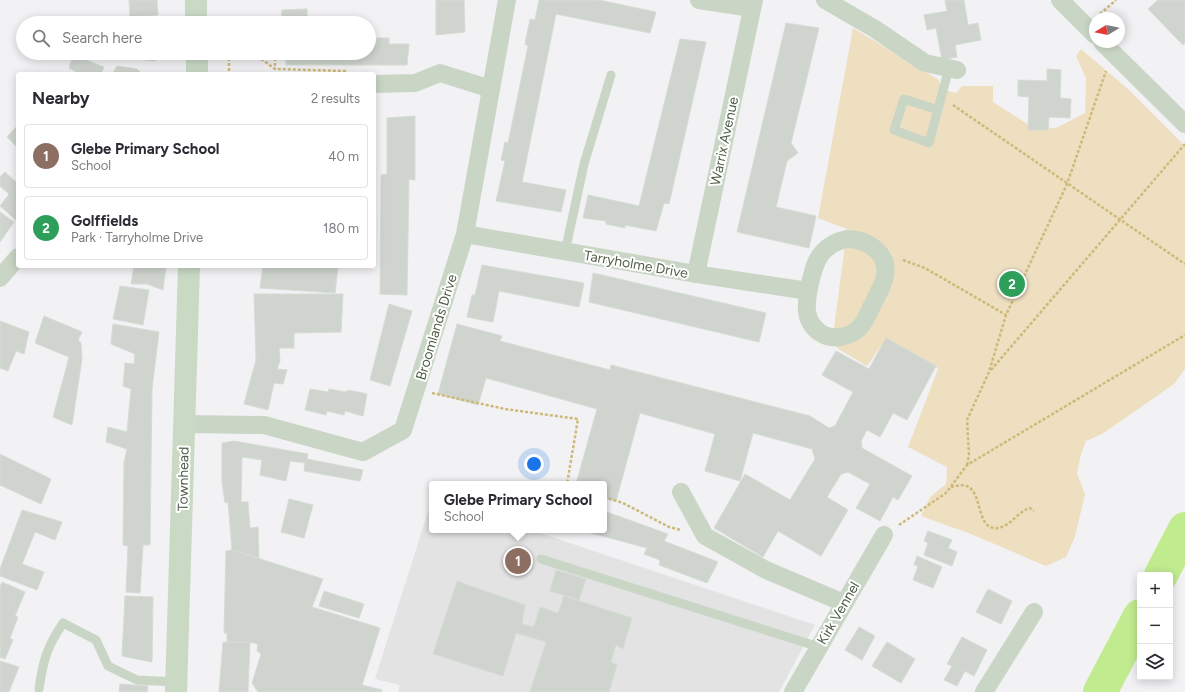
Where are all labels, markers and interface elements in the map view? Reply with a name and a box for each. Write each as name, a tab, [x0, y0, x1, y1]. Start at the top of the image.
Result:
north arrow	[1089, 12, 1125, 48]
search box	[16, 16, 376, 60]
icon: search	[30, 27, 52, 49]
text: Search here	[62, 29, 142, 47]
text: Nearby	[32, 88, 90, 108]
text: 2 results	[311, 91, 360, 106]
street label: Warrix Avenue	[707, 95, 742, 187]
text: Glebe Primary School	[71, 140, 220, 158]
text: 1	[43, 149, 49, 164]
text: 40 m	[328, 149, 359, 164]
text: School	[71, 158, 111, 173]
text: Golffields	[71, 212, 138, 230]
text: 2	[42, 221, 50, 236]
text: 180 m	[323, 221, 359, 236]
text: Park · Tarryholme Drive	[71, 230, 203, 245]
street label: Tarryholme Drive	[583, 247, 690, 282]
pin: 2	[999, 269, 1025, 299]
street label: Broomlands Drive	[412, 272, 461, 382]
street label: Townhead	[174, 447, 193, 511]
your location	[524, 454, 544, 474]
popup	[429, 481, 607, 533]
text: Glebe Primary School	[444, 491, 592, 509]
text: School	[444, 509, 484, 524]
pin: 1	[505, 546, 531, 576]
map controls	[1137, 572, 1173, 680]
button: +	[1137, 572, 1173, 608]
street label: Kirk Vennel	[814, 579, 863, 648]
button: −	[1137, 608, 1173, 644]
button: layers	[1137, 644, 1173, 680]

